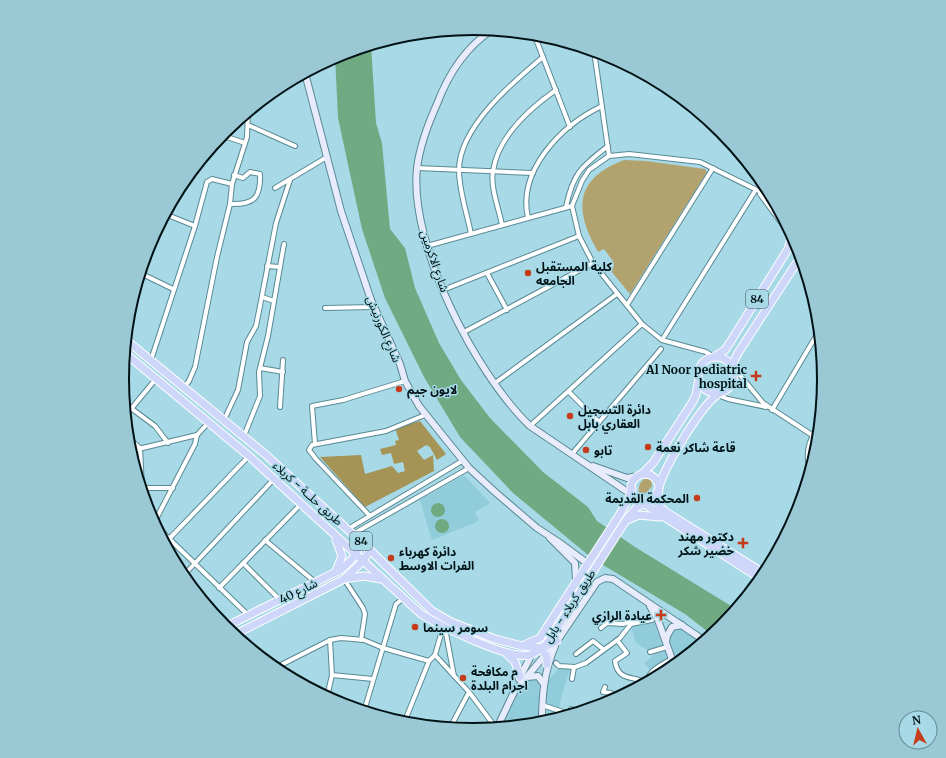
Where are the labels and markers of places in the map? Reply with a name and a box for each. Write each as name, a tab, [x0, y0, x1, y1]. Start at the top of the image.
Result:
place label: كلية المستقبل الجامعه	[536, 259, 612, 288]
marker: كلية المستقبل الجامعه	[523, 268, 533, 278]
place label: Al Noor pediatric hospital	[645, 362, 747, 391]
marker: Al Noor pediatric hospital	[750, 370, 762, 382]
place label: لايون جيم	[407, 382, 457, 399]
marker: لايون جيم	[394, 384, 404, 394]
place label: دائرة التسجيل العقاري بابل	[578, 402, 651, 433]
marker: دائرة التسجيل العقاري بابل	[565, 411, 575, 421]
place label: قاعة شاكر نعمة	[656, 440, 736, 455]
marker: قاعة شاكر نعمة	[643, 442, 653, 452]
place label: تابو	[594, 443, 613, 458]
marker: تابو	[581, 445, 591, 455]
place label: المحكمة القديمة	[605, 491, 689, 506]
marker: المحكمة القديمة	[692, 493, 702, 503]
place label: دكتور مهند خضير شكر	[677, 529, 734, 558]
marker: دكتور مهند خضير شكر	[737, 537, 749, 549]
place label: دائرة كهرباء الفرات الاوسط	[399, 544, 474, 573]
marker: دائرة كهرباء الفرات الاوسط	[386, 553, 396, 563]
place label: عيادة الرازي	[592, 608, 652, 625]
marker: عيادة الرازي	[655, 609, 667, 621]
place label: سومر سينما	[423, 620, 488, 635]
marker: سومر سينما	[410, 622, 420, 632]
place label: م مكافحة اجرام البلدة	[471, 664, 528, 695]
marker: م مكافحة اجرام البلدة	[458, 673, 468, 683]

